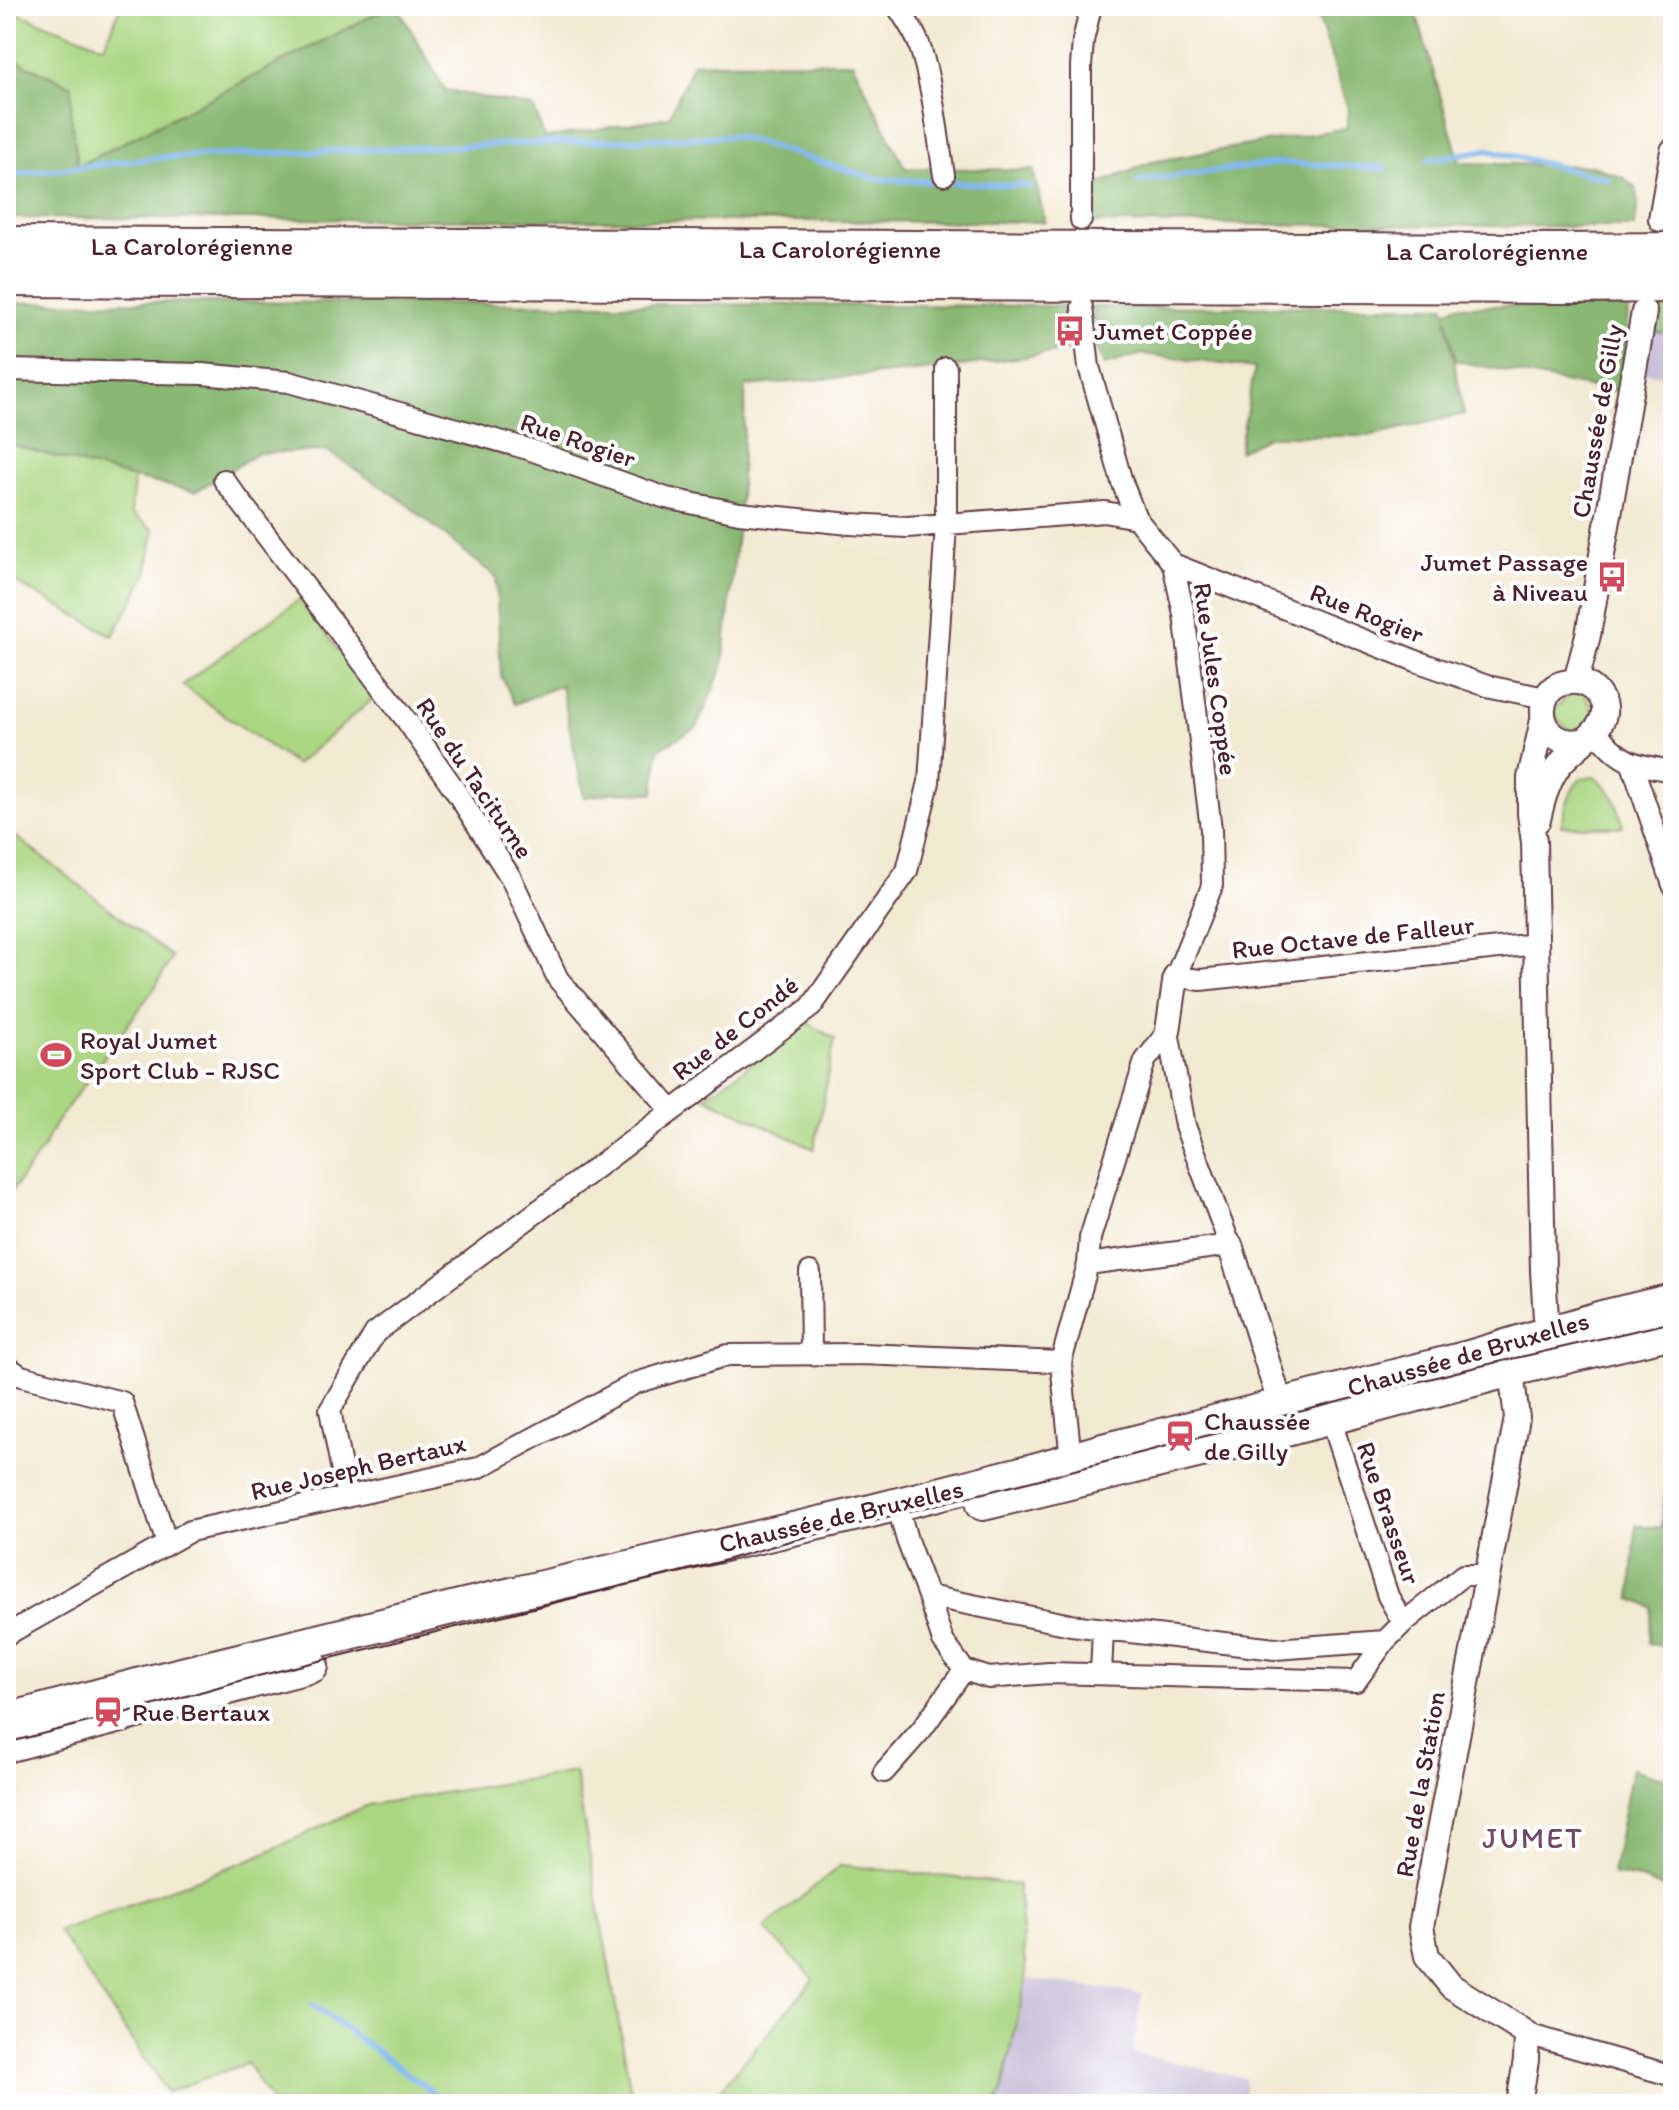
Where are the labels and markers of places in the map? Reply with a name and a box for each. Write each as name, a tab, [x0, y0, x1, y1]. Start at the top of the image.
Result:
bus stop icon: Jumet Coppée	[1053, 314, 1087, 348]
place label: Jumet Coppée	[1094, 315, 1253, 347]
place label: Jumet Passage à Niveau	[1421, 546, 1588, 608]
bus stop icon: Jumet Passage à Niveau	[1595, 560, 1629, 594]
place label: Royal Jumet Sport Club - RJSC	[80, 1024, 280, 1086]
sports icon: Royal Jumet Sport Club - RJSC	[39, 1038, 73, 1072]
place label: Chaussée de Gilly	[1204, 1405, 1311, 1467]
station icon: Chaussée de Gilly	[1163, 1419, 1197, 1453]
station icon: Rue Bertaux	[91, 1695, 125, 1729]
place label: Rue Bertaux	[132, 1696, 270, 1728]

